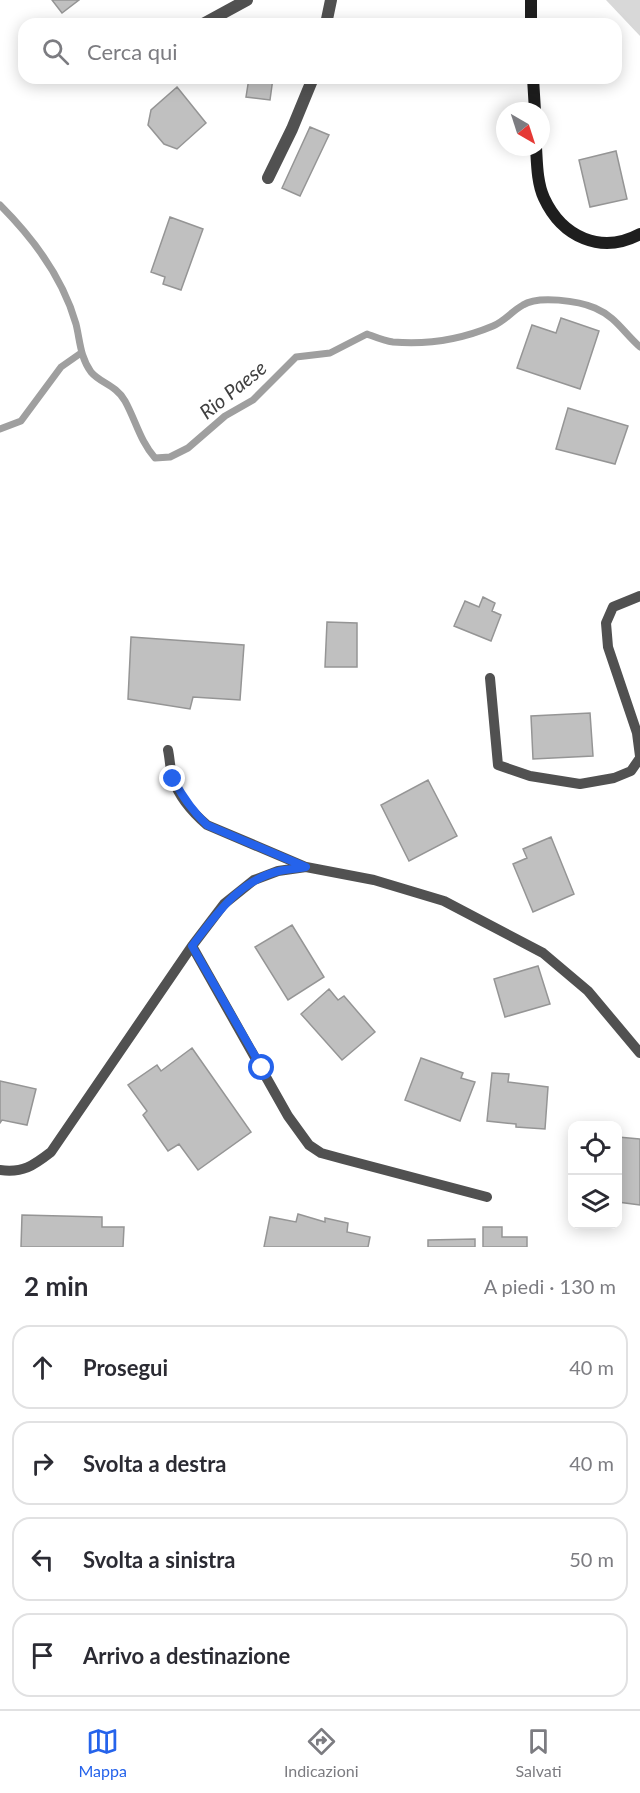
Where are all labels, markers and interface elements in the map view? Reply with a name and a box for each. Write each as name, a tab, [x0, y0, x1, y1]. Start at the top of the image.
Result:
search box	[18, 18, 622, 84]
icon: search	[39, 35, 72, 68]
text: Cerca qui	[87, 38, 178, 65]
north arrow	[496, 102, 550, 156]
water label: Rio Paese	[194, 355, 271, 423]
route end	[159, 765, 185, 791]
route start	[248, 1054, 274, 1080]
map controls	[568, 1121, 622, 1229]
button: locate	[568, 1121, 622, 1175]
button: layers	[568, 1175, 622, 1229]
text: 2 min	[24, 1270, 88, 1302]
text: A piedi · 130 m	[484, 1274, 616, 1298]
icon: ahead	[26, 1351, 59, 1384]
text: Prosegui	[83, 1354, 168, 1381]
text: 40 m	[569, 1355, 614, 1379]
icon: right	[26, 1447, 59, 1480]
text: Svolta a destra	[83, 1450, 226, 1477]
text: 40 m	[569, 1451, 614, 1475]
icon: left	[26, 1543, 59, 1576]
text: Svolta a sinistra	[83, 1546, 235, 1573]
text: 50 m	[569, 1547, 614, 1571]
icon: arrive	[26, 1639, 59, 1672]
text: Arrivo a destinazione	[83, 1642, 290, 1669]
tab: Mappa	[78, 1725, 127, 1780]
tab: Indicazioni	[284, 1725, 358, 1780]
tab: Salvati	[515, 1725, 562, 1780]

